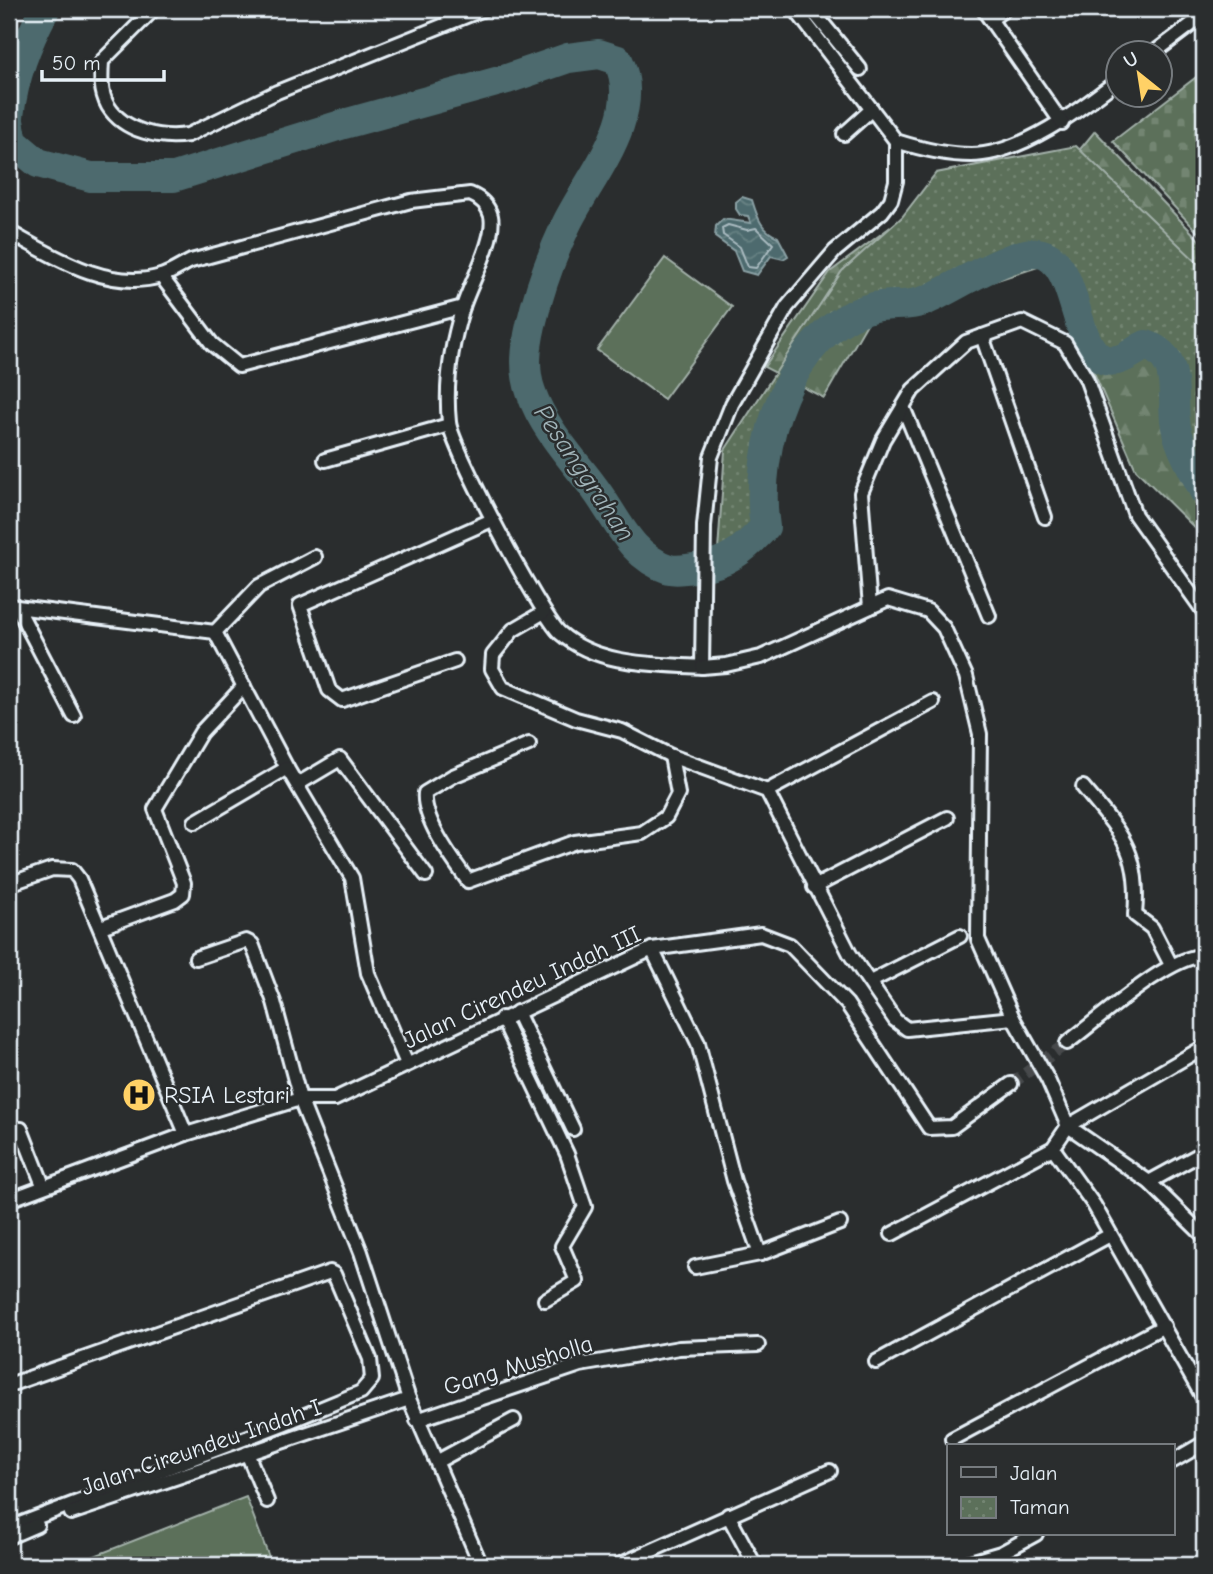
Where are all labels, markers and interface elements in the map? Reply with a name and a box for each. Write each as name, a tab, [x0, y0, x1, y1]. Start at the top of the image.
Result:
scale bar	[42, 38, 164, 82]
north arrow	[1104, 38, 1174, 108]
text: U	[1120, 47, 1142, 73]
text: 50 m	[52, 51, 101, 75]
water label: Pesanggrahan	[527, 399, 641, 547]
street label: Jalan Cirendeu Indah III	[399, 920, 645, 1054]
hospital icon: RSIA Lestari	[120, 1076, 158, 1114]
place label: RSIA Lestari	[164, 1081, 290, 1109]
street label: Gang Musholla	[440, 1329, 596, 1401]
street label: Jalan Cireundeu Indah I	[77, 1393, 325, 1501]
legend	[947, 1444, 1174, 1536]
text: Jalan	[1010, 1461, 1057, 1485]
text: Taman	[1010, 1495, 1070, 1519]

